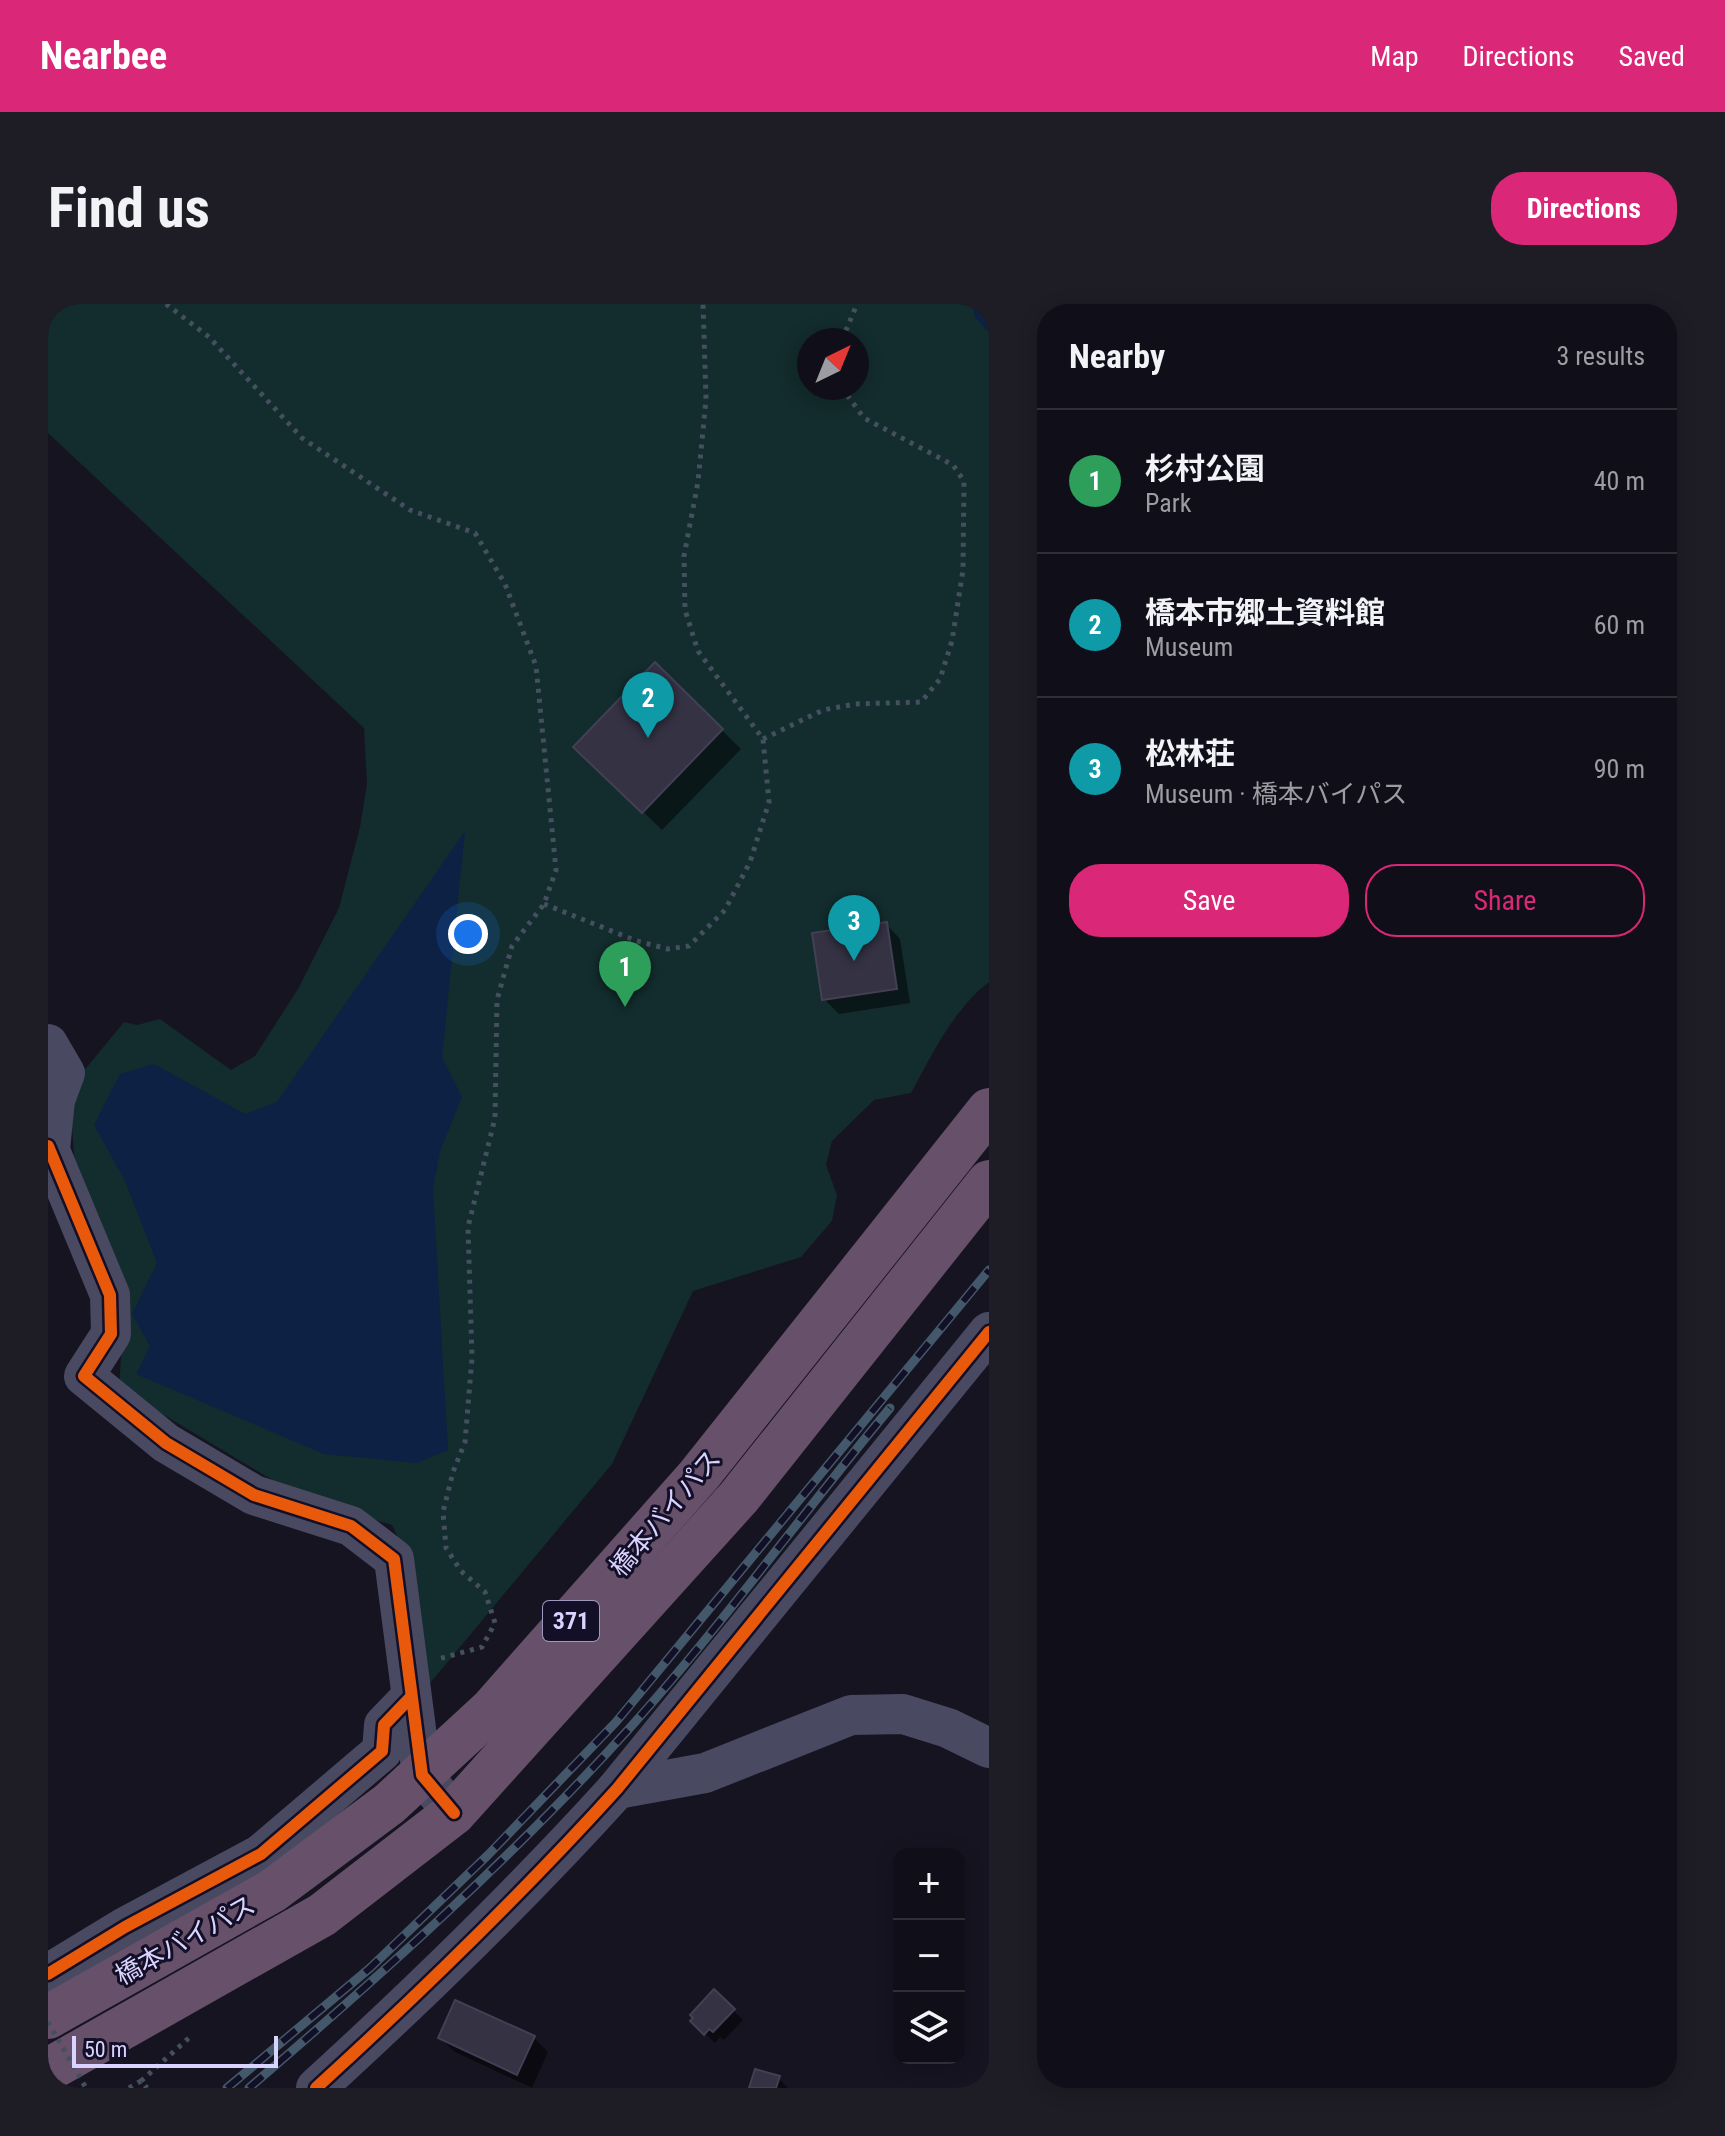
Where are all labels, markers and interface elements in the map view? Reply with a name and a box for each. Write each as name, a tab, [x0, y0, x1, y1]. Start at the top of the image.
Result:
text: Nearbee	[40, 34, 167, 78]
text: Map	[1370, 40, 1419, 73]
text: Directions	[1463, 40, 1574, 73]
text: Saved	[1618, 40, 1685, 73]
button: Directions	[1491, 172, 1677, 245]
text: Find us	[48, 175, 210, 241]
north arrow	[797, 328, 869, 400]
text: Nearby	[1069, 336, 1165, 376]
text: 3 results	[1556, 341, 1645, 371]
text: 杉村公園	[1145, 451, 1265, 486]
text: 1	[1088, 466, 1102, 496]
text: 40 m	[1594, 466, 1645, 496]
text: Park	[1145, 488, 1191, 518]
text: 橋本市郷土資料館	[1145, 595, 1385, 630]
text: 2	[1088, 610, 1102, 640]
text: 60 m	[1594, 610, 1645, 640]
text: Museum	[1145, 632, 1233, 662]
pin: 2	[622, 672, 674, 738]
text: 松林荘	[1145, 736, 1235, 771]
text: 3	[1088, 754, 1102, 784]
text: 90 m	[1594, 754, 1645, 784]
text: Museum · 橋本バイパス	[1145, 779, 1407, 809]
button: Save	[1069, 864, 1349, 937]
button: Share	[1365, 864, 1645, 937]
pin: 3	[828, 895, 880, 961]
your location	[448, 914, 488, 954]
pin: 1	[599, 941, 651, 1007]
street label: 橋本バイパス	[604, 1444, 726, 1582]
road number: 371	[543, 1601, 599, 1641]
map controls	[893, 1848, 965, 2064]
button: +	[893, 1848, 965, 1920]
street label: 橋本バイパス	[110, 1889, 260, 1991]
button: −	[893, 1920, 965, 1992]
button: layers	[893, 1992, 965, 2064]
scale bar	[72, 2032, 278, 2068]
text: 50 m	[84, 2037, 127, 2062]

